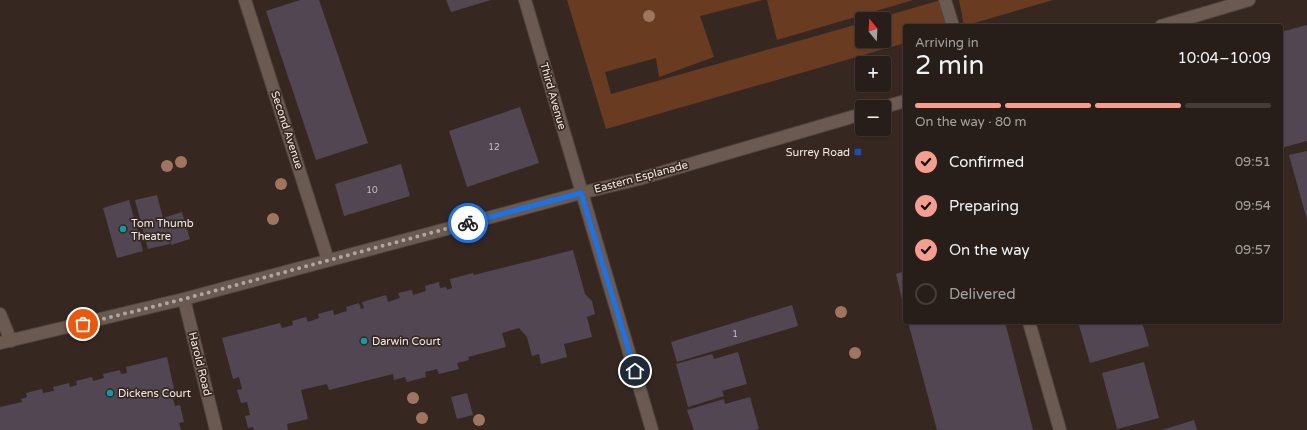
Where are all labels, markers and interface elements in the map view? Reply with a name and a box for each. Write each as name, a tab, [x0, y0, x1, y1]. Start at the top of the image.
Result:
north arrow	[855, 12, 891, 48]
map controls	[855, 12, 891, 136]
text: Arriving in	[915, 35, 979, 51]
text: 10:04–10:09	[1177, 49, 1271, 67]
text: 2 min	[915, 50, 984, 81]
button: +	[855, 56, 891, 92]
street label: Third Avenue	[537, 61, 569, 131]
street label: Second Avenue	[268, 89, 306, 171]
button: −	[855, 100, 891, 136]
text: On the way · 80 m	[915, 114, 1027, 130]
house number: 12	[488, 142, 500, 153]
place label: Surrey Road	[786, 146, 850, 159]
marker: Surrey Road	[853, 147, 863, 157]
icon: check	[915, 151, 937, 173]
text: Confirmed	[949, 153, 1024, 171]
text: 09:51	[1235, 154, 1271, 170]
street label: Eastern Esplanade	[593, 158, 689, 196]
house number: 10	[366, 185, 378, 196]
icon: check	[915, 195, 937, 217]
text: Preparing	[949, 197, 1019, 215]
text: 09:54	[1235, 198, 1271, 214]
courier	[448, 203, 488, 243]
icon: bike	[457, 212, 479, 234]
place label: Tom Thumb Theatre	[131, 217, 194, 243]
marker: Tom Thumb Theatre	[118, 224, 128, 234]
icon: check	[915, 239, 937, 261]
text: On the way	[949, 241, 1029, 259]
text: 09:57	[1235, 242, 1271, 258]
text: Delivered	[949, 285, 1016, 303]
pin	[66, 307, 100, 341]
icon: bag	[72, 313, 94, 335]
house number: 1	[732, 329, 738, 340]
street label: Harold Road	[186, 331, 214, 397]
place label: Darwin Court	[372, 335, 441, 348]
marker: Darwin Court	[359, 336, 369, 346]
pin	[618, 354, 652, 388]
icon: home	[624, 360, 646, 382]
place label: Dickens Court	[118, 387, 191, 400]
marker: Dickens Court	[105, 388, 115, 398]

